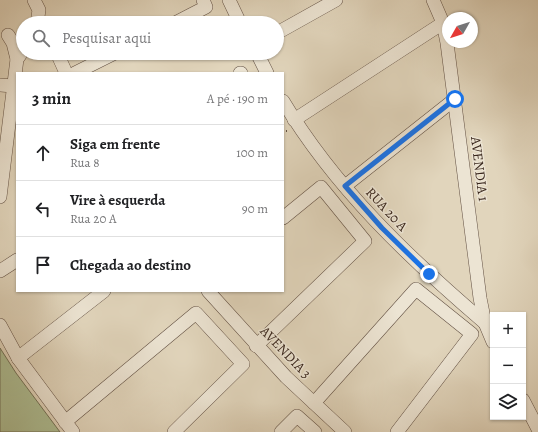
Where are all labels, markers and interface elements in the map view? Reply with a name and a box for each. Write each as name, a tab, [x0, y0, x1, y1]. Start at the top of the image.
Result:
north arrow	[442, 12, 478, 48]
search box	[16, 16, 284, 60]
icon: search	[30, 27, 52, 49]
text: Pesquisar aqui	[62, 28, 151, 48]
text: 3 min	[32, 87, 71, 110]
text: A pé · 190 m	[207, 90, 268, 107]
route start	[446, 90, 464, 108]
text: Siga em frente	[70, 134, 160, 154]
street label: AVENDIA 1	[466, 135, 493, 203]
icon: ahead	[32, 142, 54, 164]
text: 100 m	[236, 144, 268, 161]
text: Rua 8	[70, 154, 100, 171]
street label: RUA 20 A	[361, 183, 412, 236]
text: Vire à esquerda	[70, 190, 166, 210]
icon: left	[32, 198, 54, 220]
text: 90 m	[242, 200, 268, 217]
text: Rua 20 A	[70, 210, 117, 227]
icon: arrive	[32, 254, 54, 276]
text: Chegada ao destino	[70, 255, 191, 275]
route end	[420, 265, 438, 283]
map controls	[490, 312, 526, 420]
button: +	[490, 312, 526, 348]
street label: AVENDIA 3	[255, 321, 316, 383]
button: −	[490, 348, 526, 384]
button: layers	[490, 384, 526, 420]

